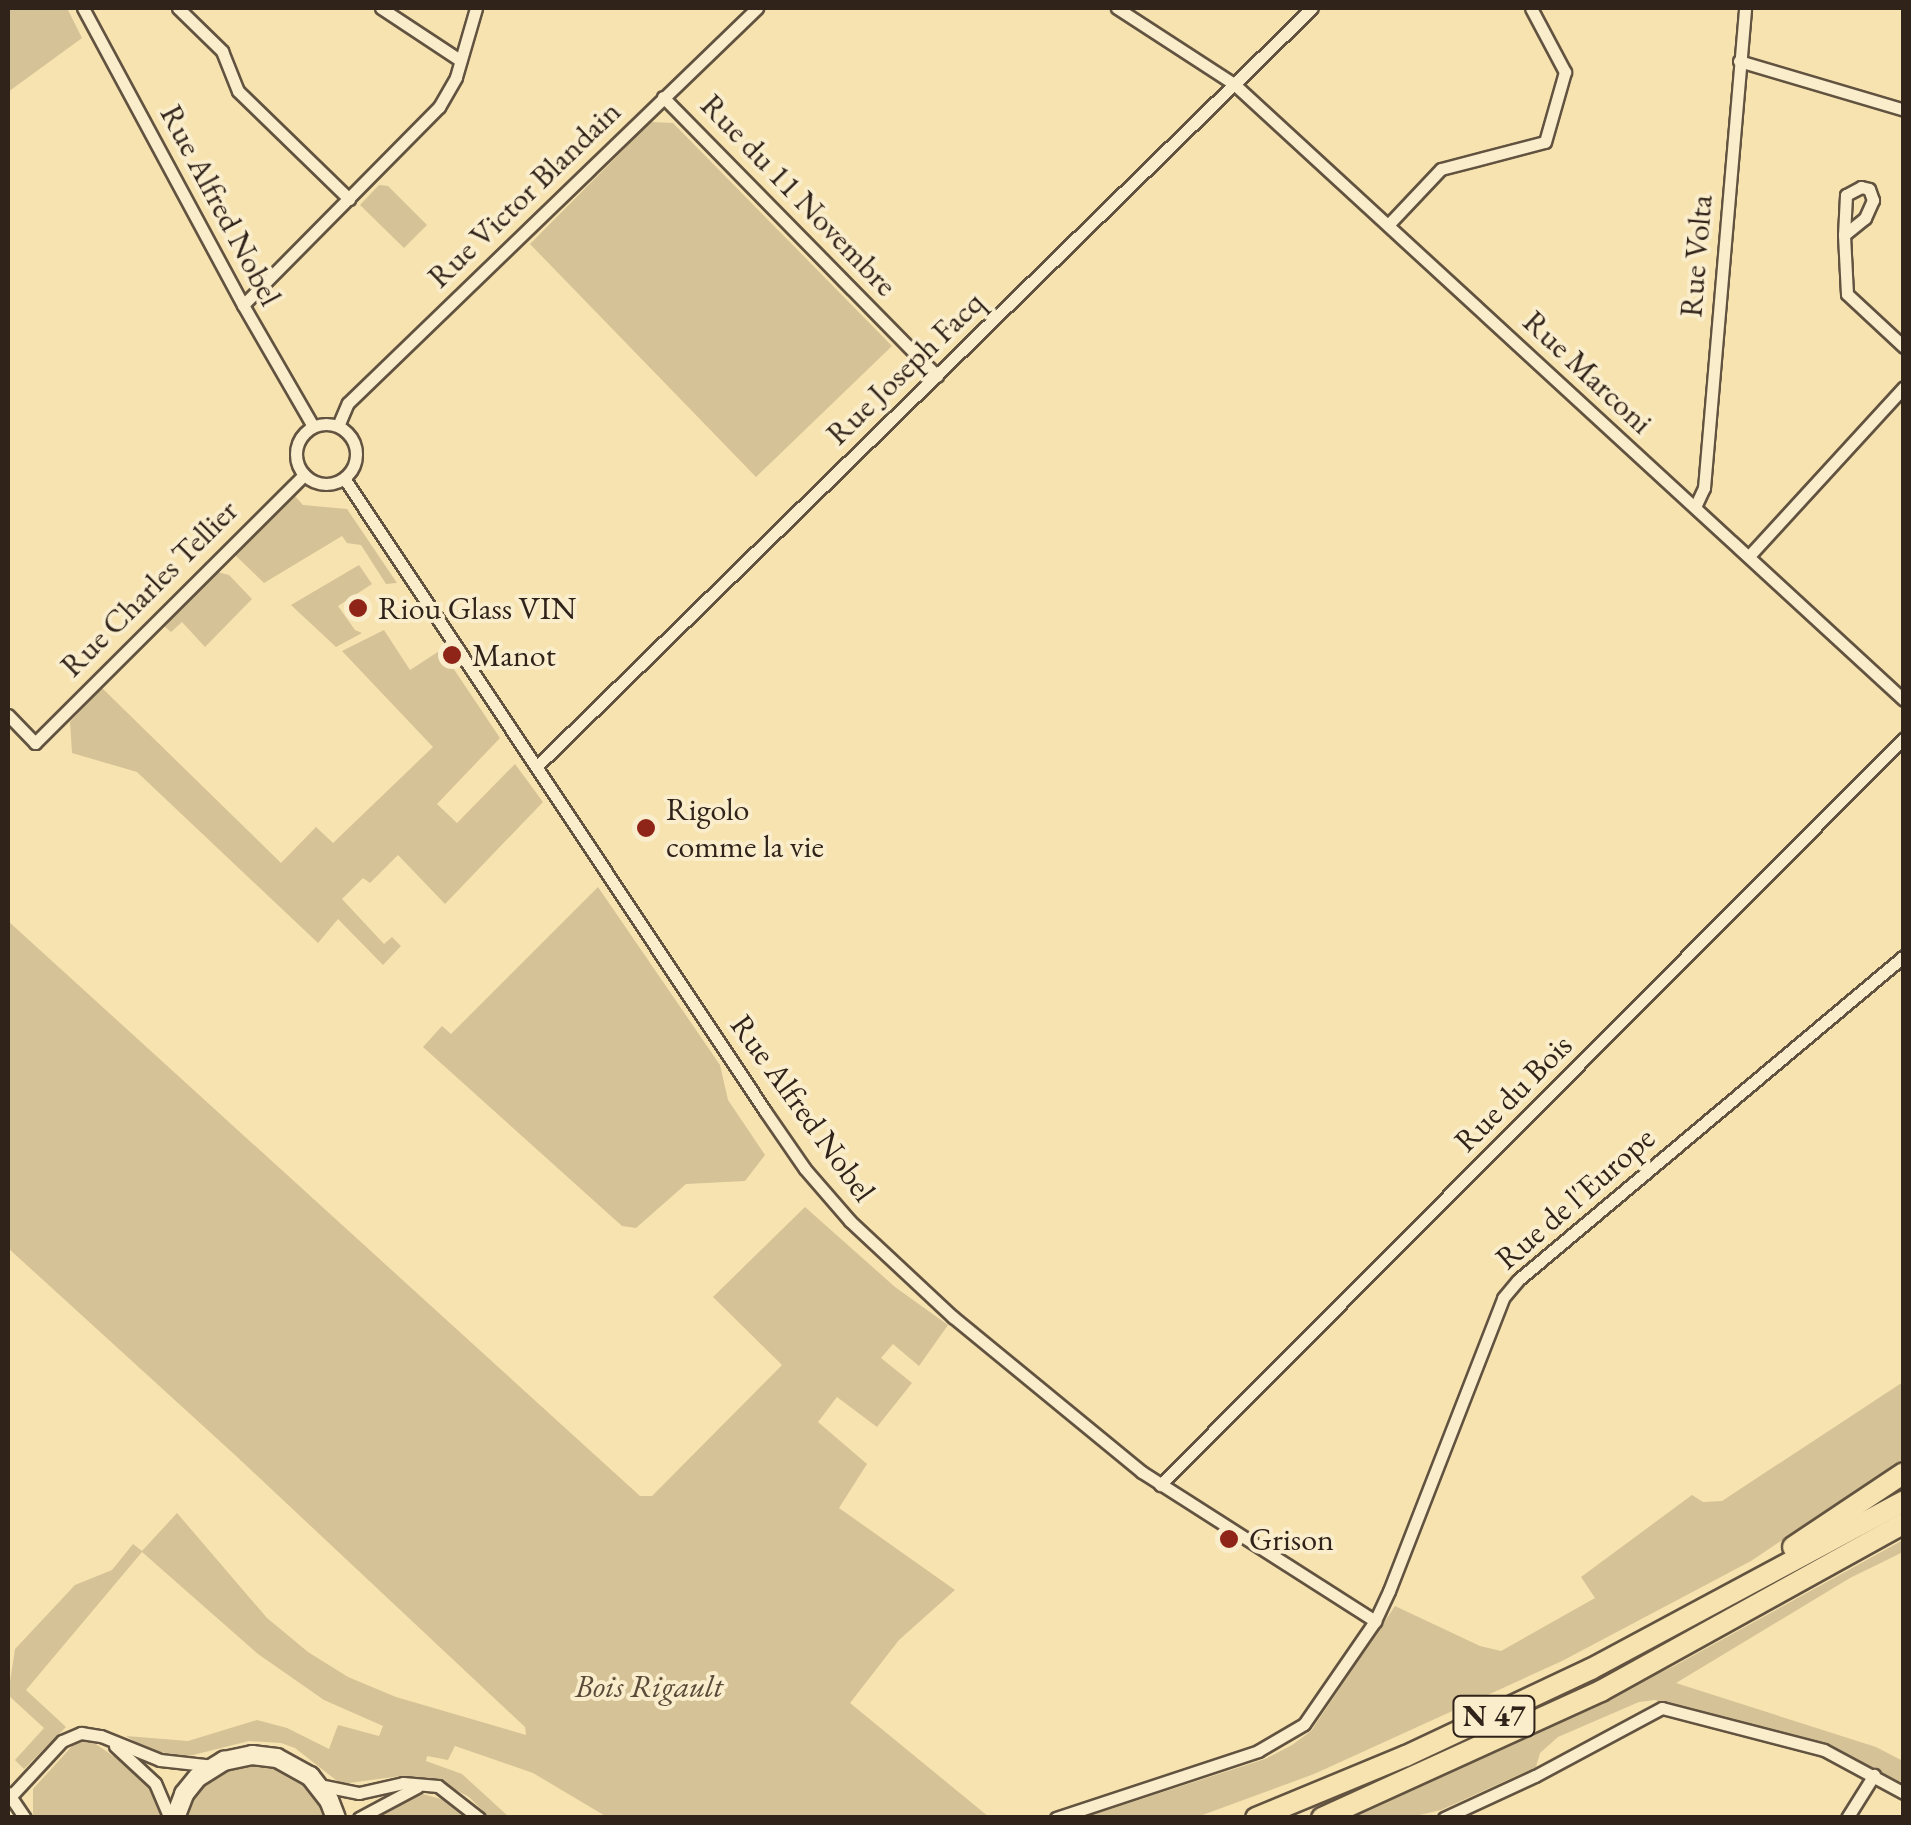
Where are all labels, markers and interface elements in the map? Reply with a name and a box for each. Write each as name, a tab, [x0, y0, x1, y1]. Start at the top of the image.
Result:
street label: Rue du 11 Novembre	[693, 86, 905, 304]
street label: Rue Victor Blandain	[420, 92, 628, 296]
street label: Rue Alfred Nobel	[152, 98, 290, 312]
street label: Rue Volta	[1672, 193, 1720, 319]
street label: Rue Joseph Facq	[818, 283, 992, 453]
street label: Rue Marconi	[1515, 302, 1661, 442]
street label: Rue Charles Tellier	[52, 491, 246, 685]
place label: Riou Glass VIN	[378, 589, 576, 627]
marker: Riou Glass VIN	[347, 597, 369, 619]
place label: Manot	[472, 636, 556, 674]
marker: Manot	[441, 644, 463, 666]
place label: Rigolo comme la vie	[666, 791, 824, 866]
marker: Rigolo comme la vie	[635, 817, 657, 839]
street label: Rue Alfred Nobel	[722, 1007, 884, 1209]
street label: Rue du Bois	[1446, 1026, 1580, 1160]
street label: Rue de l'Europe	[1488, 1118, 1662, 1278]
place label: Grison	[1249, 1520, 1334, 1558]
marker: Grison	[1218, 1528, 1240, 1550]
park label: Bois Rigault	[575, 1667, 723, 1705]
road number: N 47	[1452, 1691, 1536, 1741]

